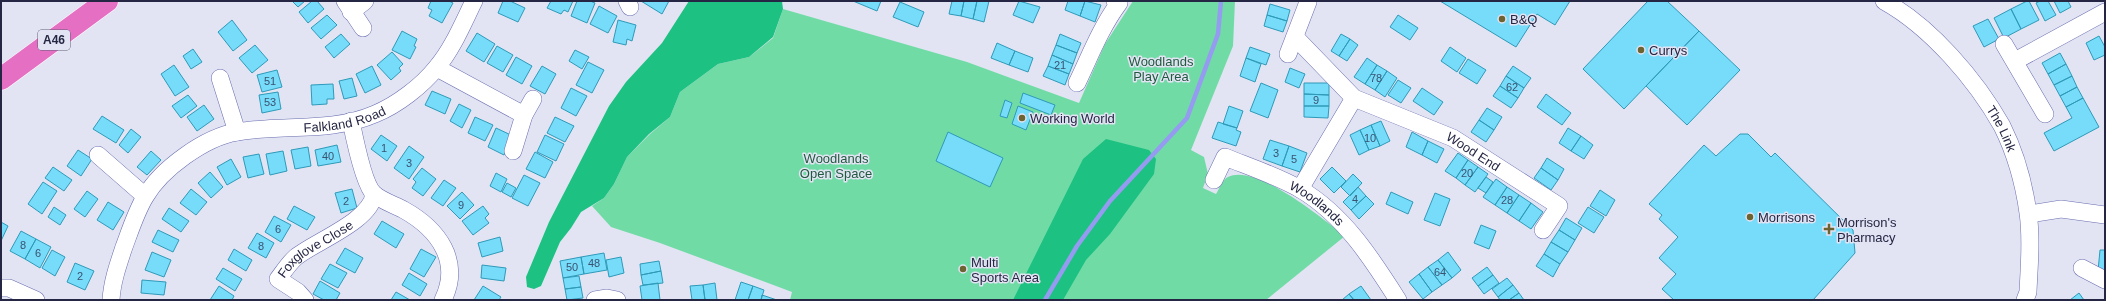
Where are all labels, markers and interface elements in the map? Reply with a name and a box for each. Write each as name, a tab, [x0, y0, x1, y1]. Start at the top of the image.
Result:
place label: B&Q	[1510, 12, 1537, 27]
marker: B&Q	[1497, 14, 1507, 24]
road number: A46	[38, 30, 70, 50]
place label: Currys	[1649, 43, 1688, 58]
marker: Currys	[1636, 45, 1646, 55]
park label: Woodlands Play Area	[1129, 54, 1194, 84]
house number: 21	[1054, 59, 1066, 71]
house number: 78	[1370, 72, 1382, 84]
house number: 51	[264, 75, 276, 87]
house number: 62	[1506, 81, 1518, 93]
house number: 9	[1313, 94, 1319, 106]
house number: 53	[264, 96, 276, 108]
street label: Falkland Road	[303, 103, 388, 135]
street label: The Link	[1983, 103, 2019, 154]
place label: Working World	[1030, 111, 1115, 126]
marker: Working World	[1017, 113, 1027, 123]
street label: Wood End	[1444, 129, 1503, 174]
house number: 10	[1364, 132, 1376, 144]
house number: 1	[381, 142, 387, 154]
house number: 3	[1273, 147, 1279, 159]
house number: 40	[322, 150, 334, 162]
park label: Woodlands Open Space	[800, 151, 872, 181]
house number: 5	[1291, 153, 1297, 165]
house number: 3	[406, 157, 412, 169]
house number: 20	[1461, 167, 1473, 179]
street label: Woodlands	[1287, 178, 1347, 229]
house number: 4	[1352, 193, 1358, 205]
house number: 28	[1501, 194, 1513, 206]
house number: 2	[343, 195, 349, 207]
house number: 9	[458, 199, 464, 211]
place label: Morrisons	[1758, 210, 1816, 225]
marker: Morrisons	[1745, 212, 1755, 222]
place label: Morrison's Pharmacy	[1837, 215, 1897, 245]
street label: Foxglove Close	[275, 217, 356, 281]
house number: 6	[275, 223, 281, 235]
marker: Morrison's Pharmacy	[1824, 224, 1834, 234]
house number: 8	[20, 239, 26, 251]
house number: 8	[258, 240, 264, 252]
house number: 6	[35, 247, 41, 259]
place label: Multi Sports Area	[971, 255, 1040, 285]
house number: 48	[588, 257, 600, 269]
house number: 50	[566, 261, 578, 273]
marker: Multi Sports Area	[958, 264, 968, 274]
house number: 64	[1434, 266, 1446, 278]
house number: 2	[77, 270, 83, 282]

